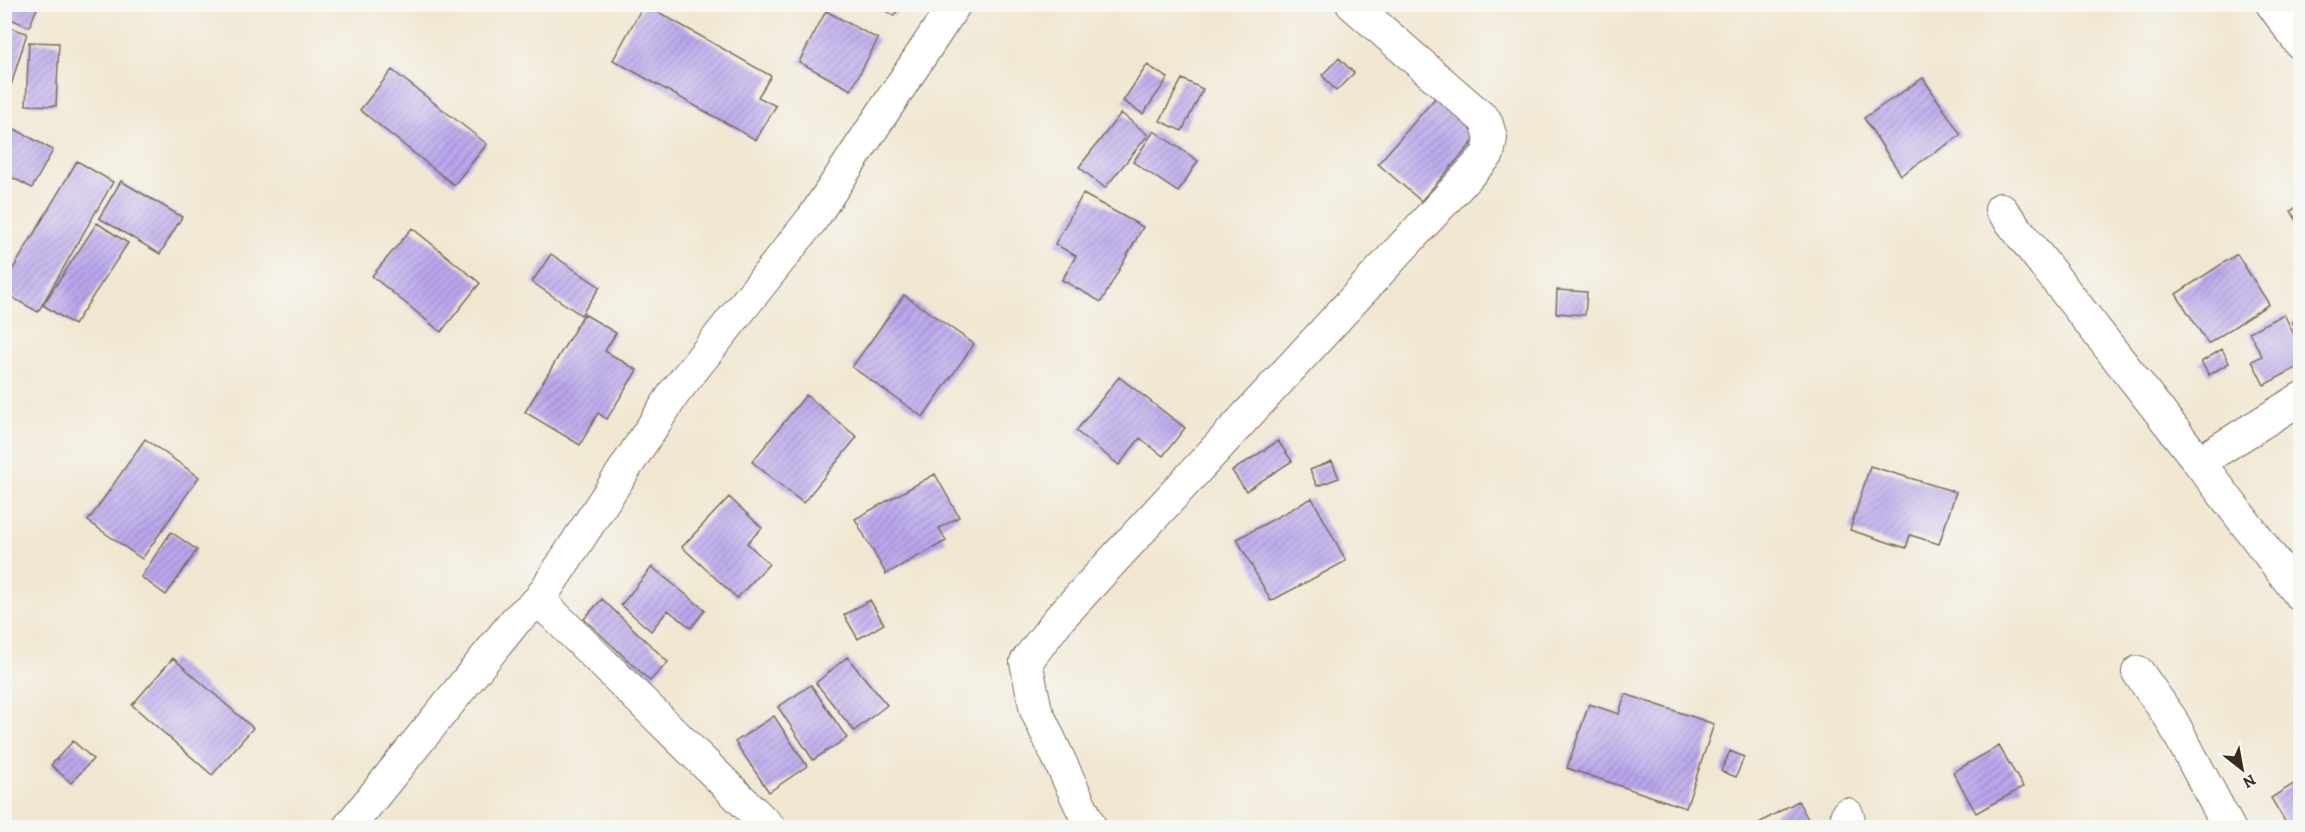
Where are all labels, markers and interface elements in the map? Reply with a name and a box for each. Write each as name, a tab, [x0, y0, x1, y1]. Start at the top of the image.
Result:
north arrow	[2212, 739, 2272, 799]
text: N	[2238, 769, 2260, 794]

